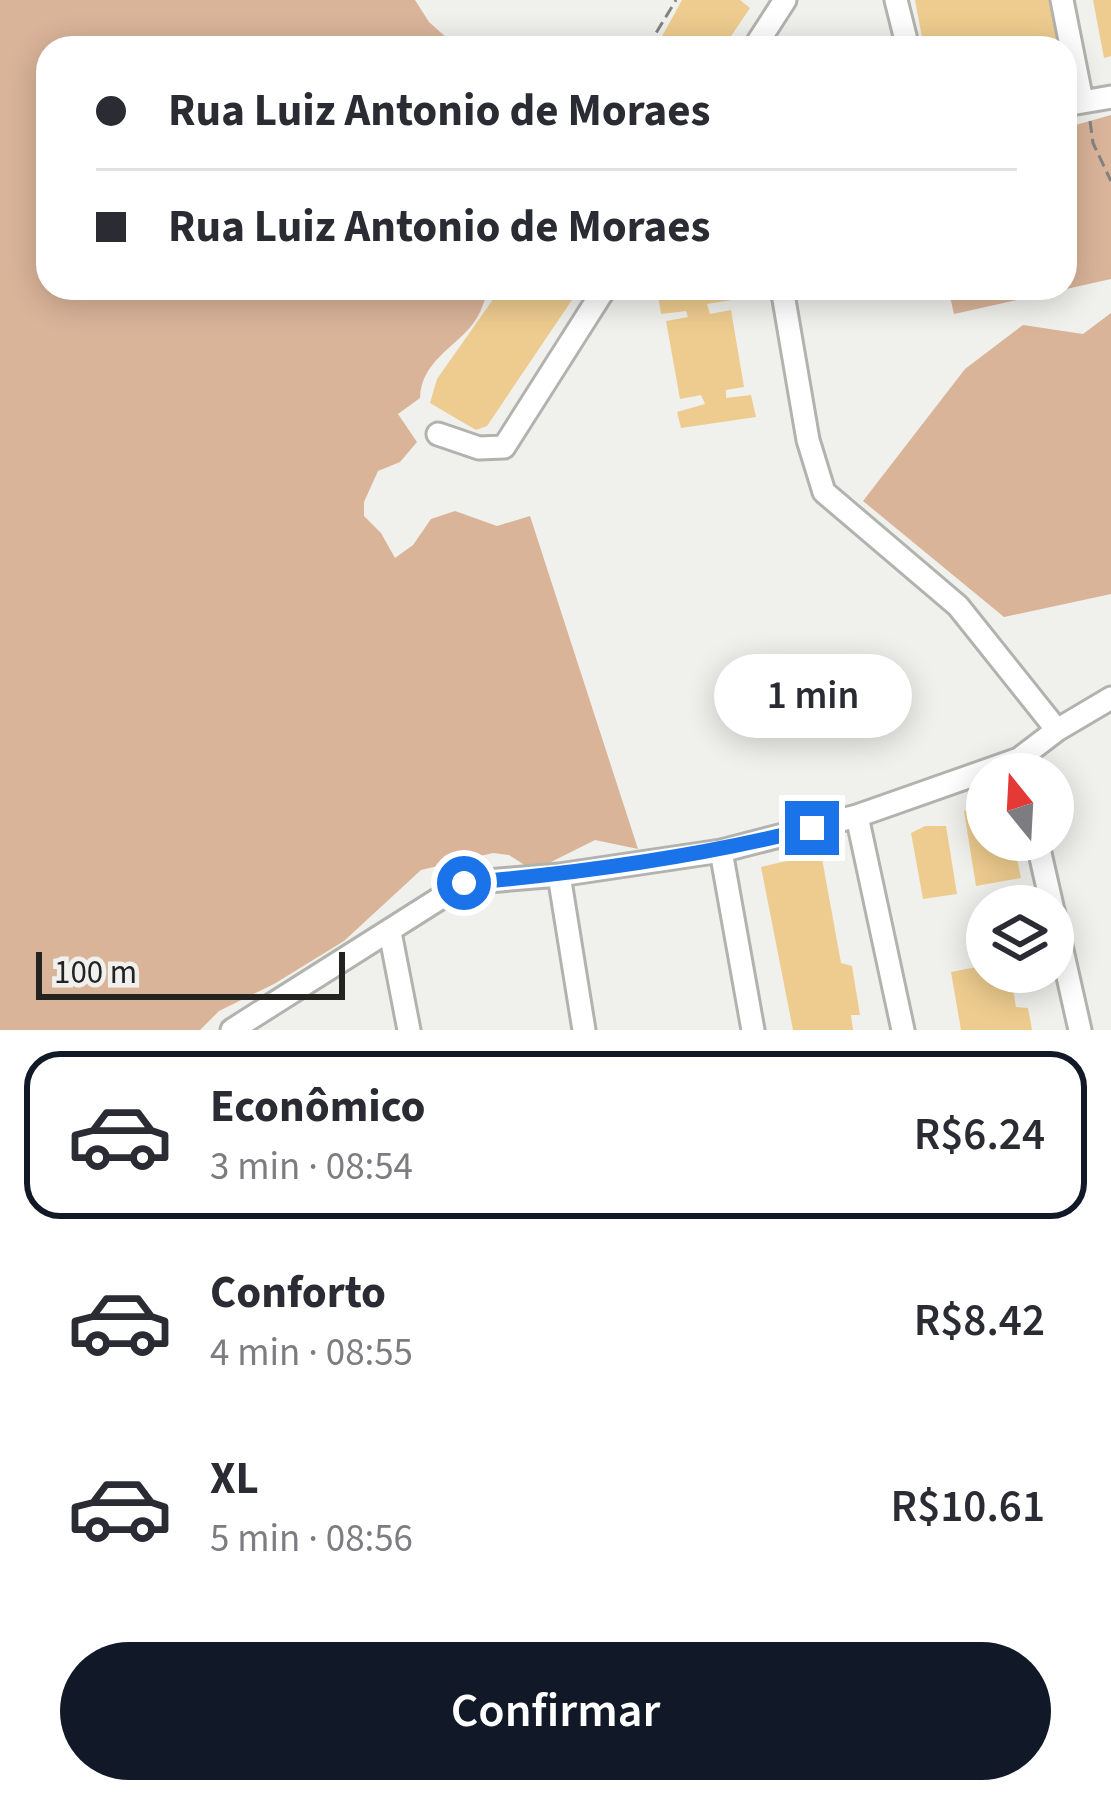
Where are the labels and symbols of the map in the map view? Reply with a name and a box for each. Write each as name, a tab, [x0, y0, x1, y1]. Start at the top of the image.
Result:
callout: 1 min	[713, 654, 911, 738]
north arrow	[966, 753, 1074, 861]
route end	[785, 801, 839, 855]
route start	[437, 856, 491, 910]
scale bar	[36, 946, 345, 999]

